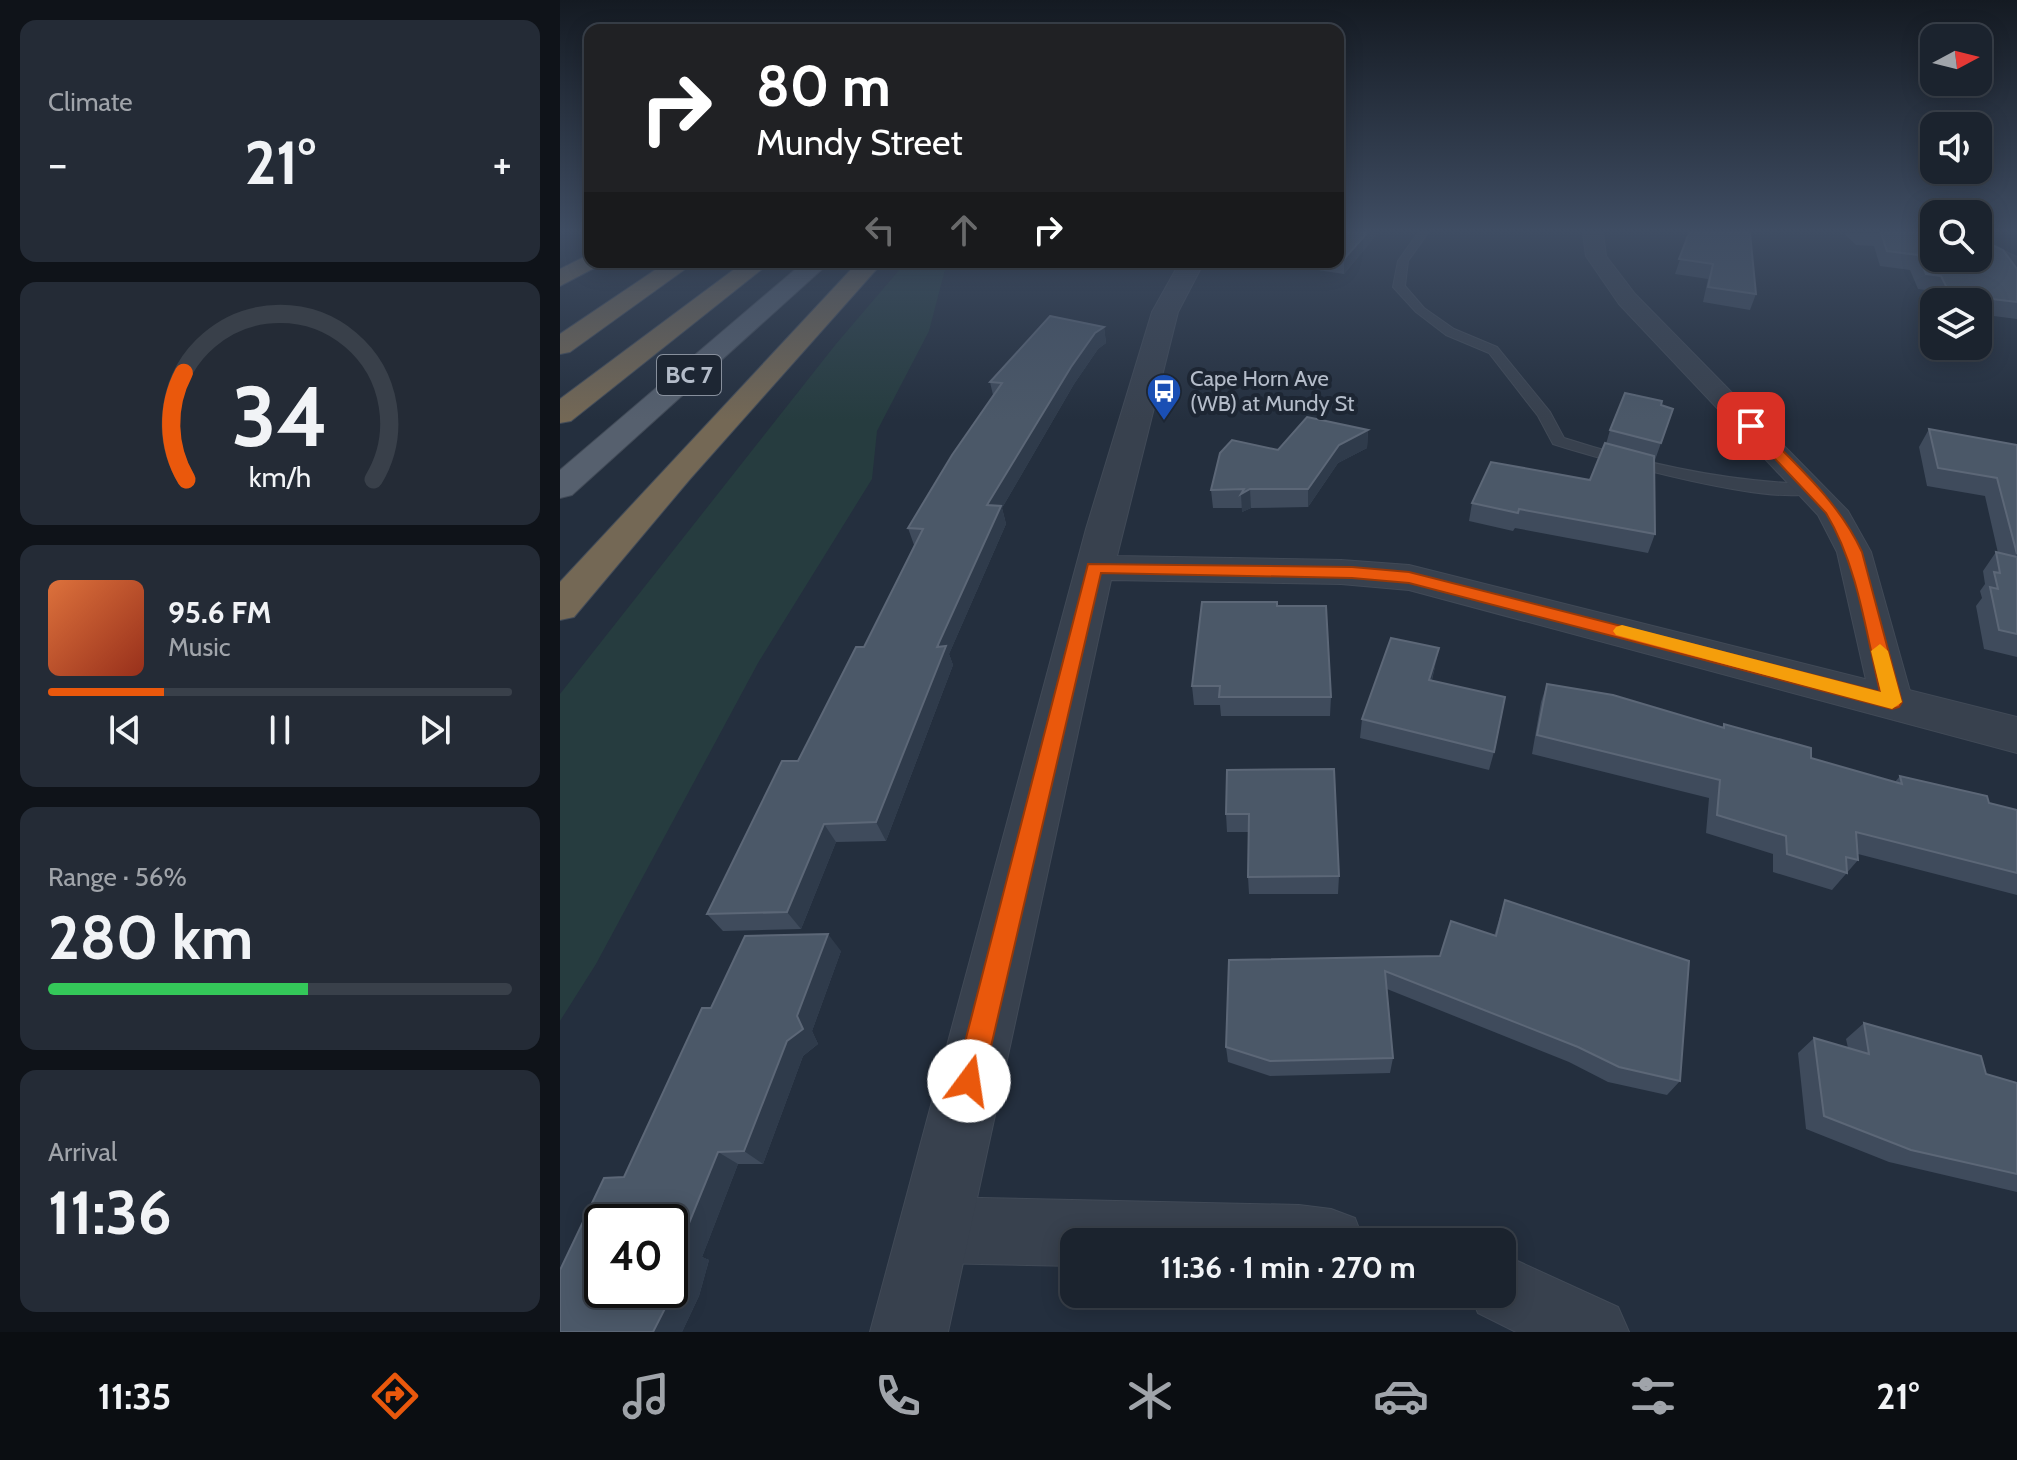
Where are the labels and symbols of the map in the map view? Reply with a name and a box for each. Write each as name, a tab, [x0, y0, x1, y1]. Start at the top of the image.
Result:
north arrow	[1920, 24, 1992, 96]
road number: BC 7	[657, 355, 721, 395]
place label: Cape Horn Ave (WB) at Mundy St	[1190, 365, 1355, 417]
bus stop icon: Cape Horn Ave (WB) at Mundy St	[1145, 372, 1183, 422]
pin	[1717, 392, 1785, 460]
position arrow	[927, 1039, 1011, 1123]
speed limit sign: 40	[584, 1204, 688, 1308]

